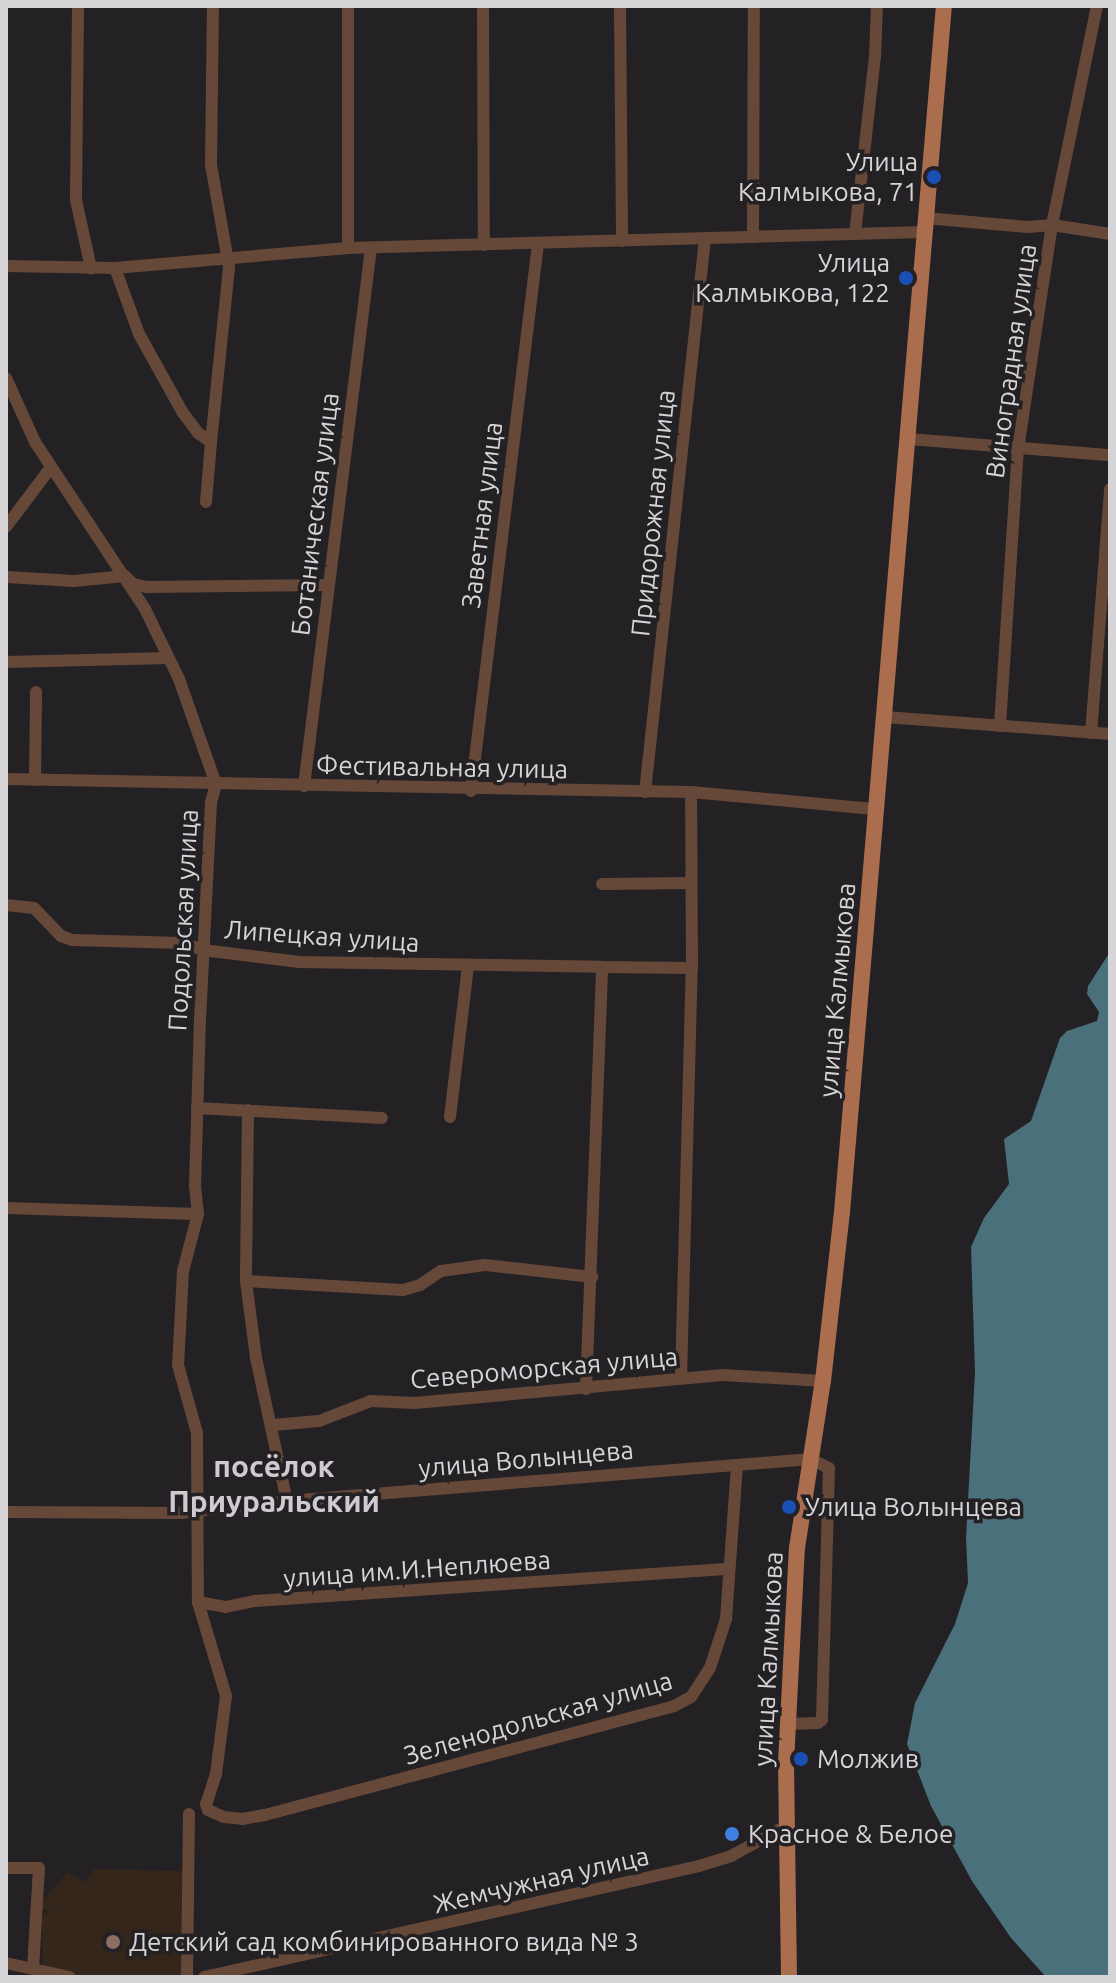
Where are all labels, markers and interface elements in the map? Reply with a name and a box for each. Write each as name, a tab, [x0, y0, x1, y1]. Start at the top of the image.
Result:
place label: Улица Калмыкова, 71	[738, 146, 918, 208]
marker: Улица Калмыкова, 71	[925, 168, 943, 186]
street label: Виноградная улица	[979, 242, 1043, 480]
place label: Улица Калмыкова, 122	[695, 247, 890, 308]
marker: Улица Калмыкова, 122	[897, 269, 915, 287]
street label: Придорожная улица	[625, 388, 681, 638]
street label: Ботаническая улица	[285, 391, 345, 637]
street label: Заветная улица	[455, 420, 509, 610]
street label: Фестивальная улица	[316, 749, 568, 785]
street label: Подольская улица	[162, 808, 204, 1032]
street label: улица Калмыкова	[812, 881, 862, 1099]
street label: Липецкая улица	[223, 914, 421, 958]
street label: Североморская улица	[409, 1341, 679, 1395]
street label: улица Волынцева	[417, 1434, 635, 1484]
district label: посёлок Приуральский	[168, 1448, 380, 1518]
place label: Улица Волынцева	[805, 1491, 1022, 1523]
marker: Улица Волынцева	[780, 1498, 798, 1516]
street label: улица им.И.Неплюева	[282, 1544, 552, 1594]
street label: улица Калмыкова	[747, 1551, 789, 1767]
street label: Зеленодольская улица	[400, 1665, 676, 1771]
place label: Молжив	[817, 1743, 919, 1775]
marker: Молжив	[792, 1750, 810, 1768]
place label: Красное & Белое	[748, 1818, 953, 1850]
marker: Красное & Белое	[723, 1825, 741, 1843]
street label: Жемчужная улица	[430, 1840, 652, 1920]
place label: Детский сад комбинированного вида № 3	[129, 1926, 639, 1958]
marker: Детский сад комбинированного вида № 3	[104, 1933, 122, 1951]

